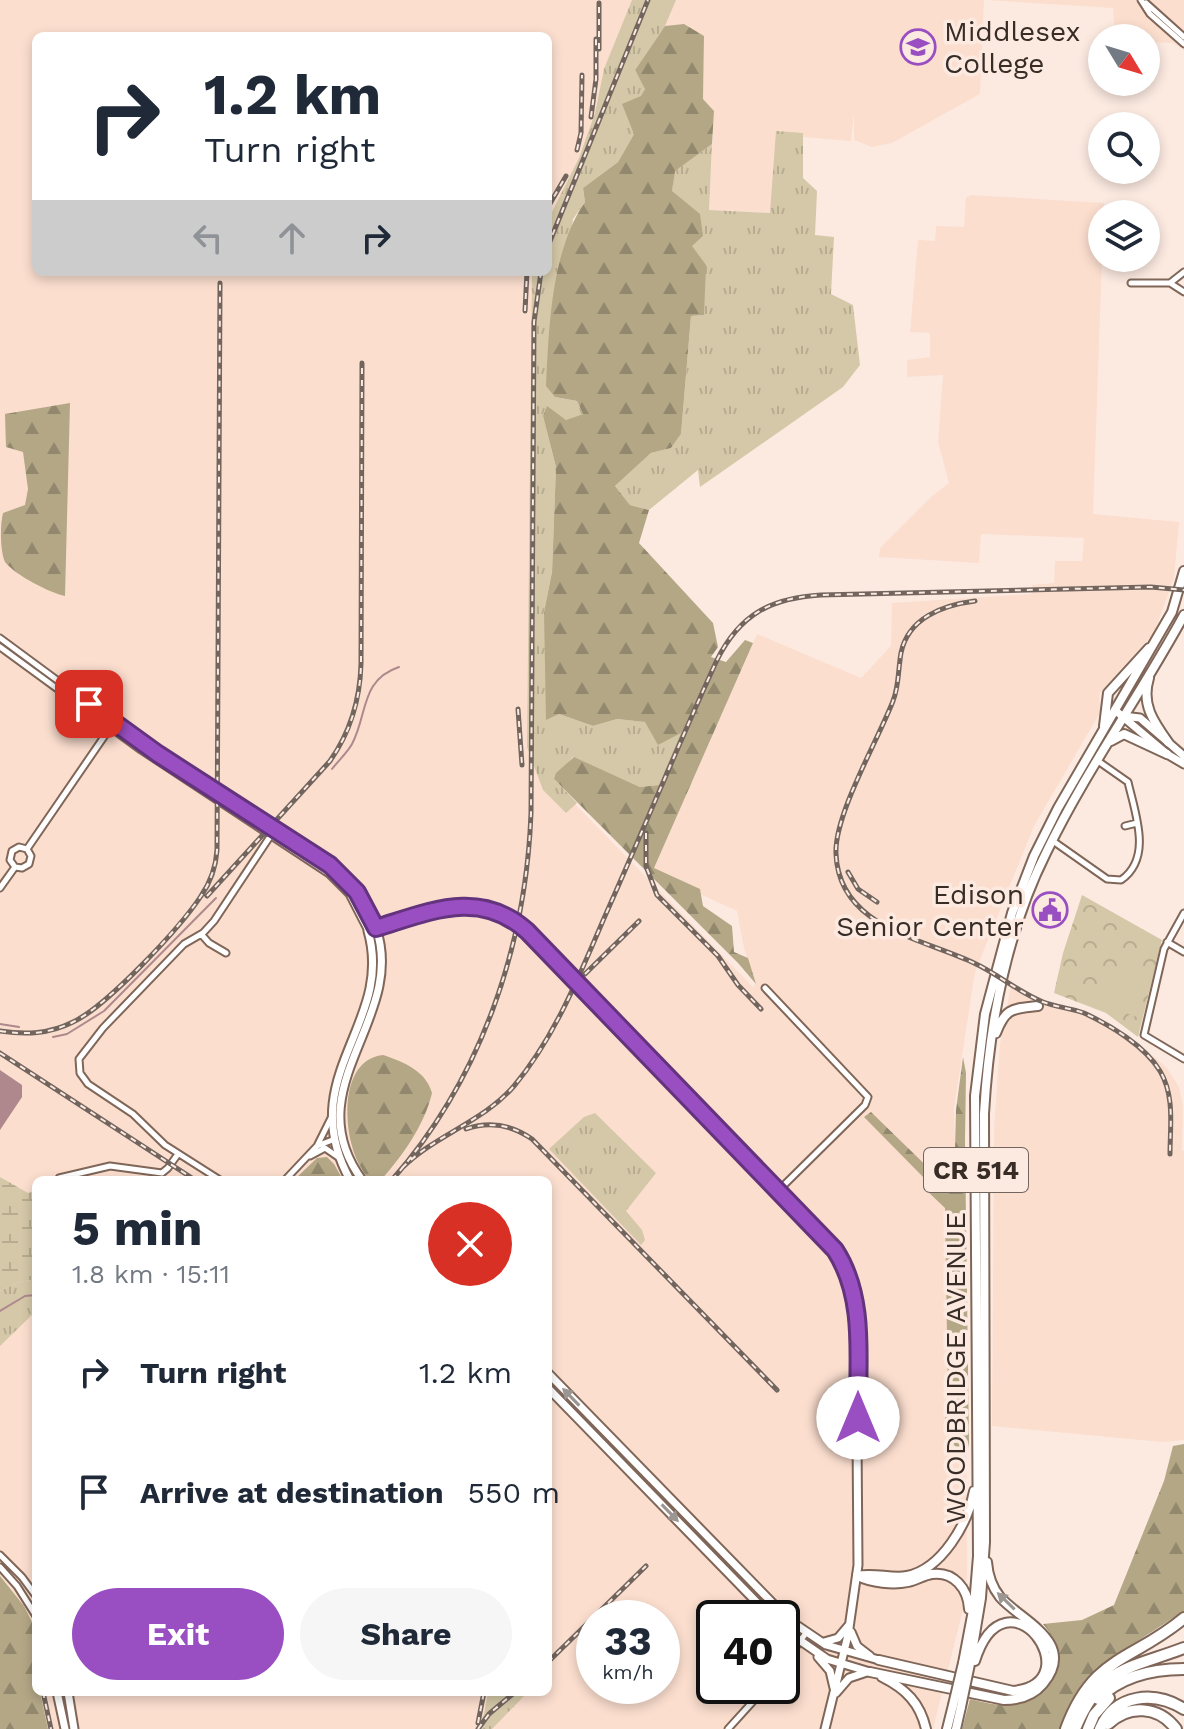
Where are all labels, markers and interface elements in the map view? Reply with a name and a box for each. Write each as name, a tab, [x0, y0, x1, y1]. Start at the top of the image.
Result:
place label: Middlesex College	[944, 15, 1081, 80]
north arrow	[1088, 24, 1160, 96]
map controls	[1088, 24, 1160, 272]
school or university icon: Middlesex College	[899, 28, 937, 66]
text: 1.2 km	[204, 62, 381, 128]
icon: right	[72, 64, 176, 168]
button: search	[1088, 112, 1160, 184]
text: Turn right	[204, 129, 375, 171]
button: layers	[1088, 200, 1160, 272]
icon: left	[186, 216, 230, 260]
icon: ahead	[270, 216, 314, 260]
icon: right	[354, 216, 398, 260]
pin	[55, 670, 123, 738]
icon: arrive	[67, 682, 111, 726]
place label: Edison Senior Center	[836, 878, 1024, 943]
public building icon: Edison Senior Center	[1031, 891, 1069, 929]
road number: CR 514	[924, 1148, 1028, 1192]
text: 5 min	[72, 1200, 203, 1257]
button: close	[428, 1202, 512, 1286]
street label: WOODBRIDGE AVENUE	[939, 1212, 972, 1524]
text: 1.8 km · 15:11	[72, 1259, 230, 1289]
icon: right	[72, 1350, 116, 1394]
text: Turn right	[140, 1355, 286, 1390]
text: 1.2 km	[419, 1355, 512, 1390]
position arrow	[816, 1376, 900, 1460]
one-way arrow	[562, 1388, 581, 1407]
icon: arrive	[72, 1470, 116, 1514]
text: Arrive at destination	[140, 1475, 444, 1510]
text: 550 m	[468, 1475, 560, 1510]
one-way arrow	[660, 1503, 679, 1522]
button: Exit	[72, 1588, 284, 1680]
button: Share	[300, 1588, 512, 1680]
one-way arrow	[997, 1592, 1016, 1610]
speed limit sign: 40	[696, 1600, 800, 1704]
text: 33	[604, 1618, 652, 1665]
text: km/h	[602, 1660, 654, 1684]

